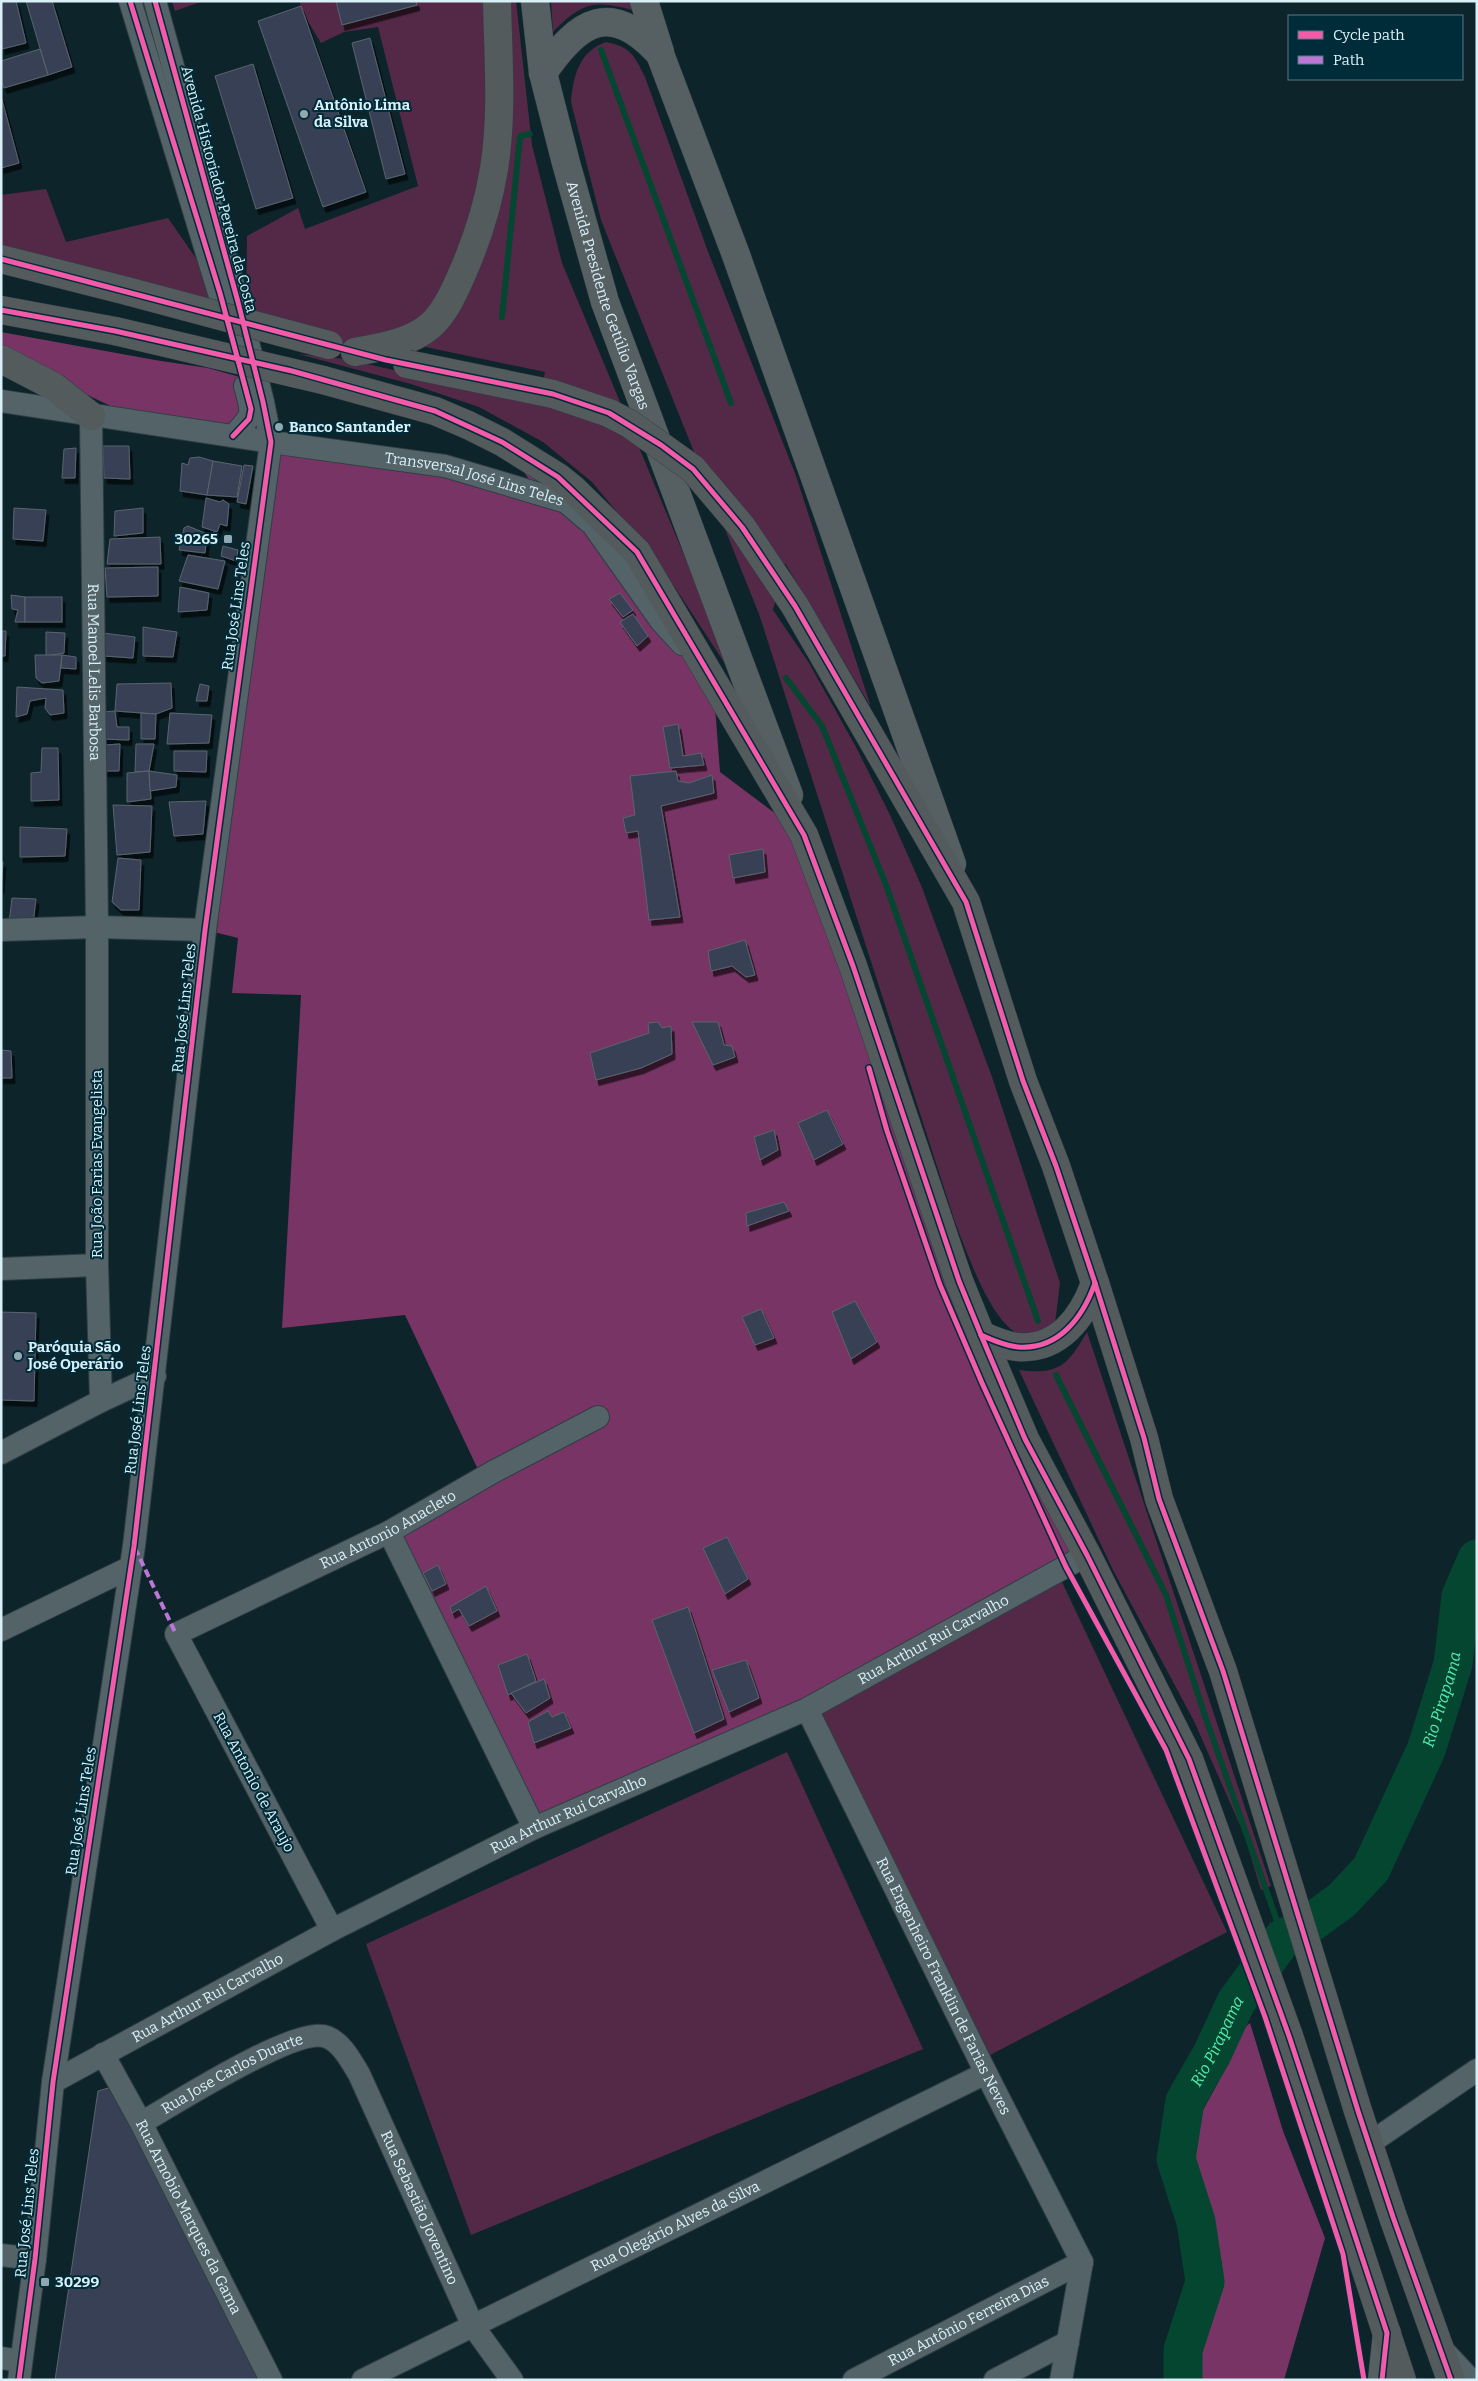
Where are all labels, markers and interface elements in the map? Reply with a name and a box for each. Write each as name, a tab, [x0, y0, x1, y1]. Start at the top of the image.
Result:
legend	[1288, 15, 1463, 80]
text: Cycle path	[1333, 26, 1405, 44]
text: Path	[1333, 51, 1365, 69]
street label: Avenida Historiador Pereira da Costa	[177, 64, 261, 314]
place label: Antônio Lima da Silva	[314, 96, 411, 131]
marker: Antônio Lima da Silva	[298, 108, 310, 120]
street label: Avenida Presidente Getúlio Vargas	[562, 179, 653, 412]
place label: Banco Santander	[289, 418, 411, 436]
marker: Banco Santander	[273, 421, 285, 433]
street label: Transversal José Lins Teles	[383, 449, 566, 510]
place label: 30265	[175, 530, 218, 548]
marker: 30265	[222, 533, 234, 545]
street label: Rua José Lins Teles	[218, 540, 254, 672]
street label: Rua Manoel Lelis Barbosa	[84, 583, 104, 761]
street label: Rua José Lins Teles	[168, 942, 200, 1074]
street label: Rua João Farias Evangelista	[88, 1070, 106, 1258]
place label: Paróquia São José Operário	[27, 1338, 124, 1373]
street label: Rua José Lins Teles	[121, 1344, 155, 1476]
marker: Paróquia São José Operário	[12, 1350, 24, 1362]
street label: Rua Antonio Anacleto	[317, 1486, 459, 1573]
street label: Rua Arthur Rui Carvalho	[855, 1591, 1012, 1688]
water label: Rio Pirapama	[1419, 1651, 1464, 1749]
street label: Rua Antonio de Araujo	[209, 1709, 299, 1855]
street label: Rua José Lins Teles	[62, 1745, 100, 1877]
street label: Rua Arthur Rui Carvalho	[487, 1771, 649, 1858]
street label: Rua Engenheiro Franklin de Farias Neves	[873, 1855, 1015, 2118]
street label: Rua Arthur Rui Carvalho	[129, 1949, 286, 2046]
water label: Rio Pirapama	[1187, 1992, 1248, 2090]
street label: Rua Jose Carlos Duarte	[158, 2030, 305, 2118]
street label: Rua Arnobio Marques da Gama	[132, 2117, 245, 2317]
street label: Rua Sebastião Joventino	[377, 2128, 462, 2288]
street label: Rua José Lins Teles	[11, 2147, 43, 2279]
street label: Rua Olegário Alves da Silva	[588, 2177, 763, 2275]
street label: Rua Antônio Ferreira Dias	[885, 2272, 1052, 2370]
place label: 30299	[55, 2273, 99, 2291]
marker: 30299	[39, 2276, 51, 2288]

